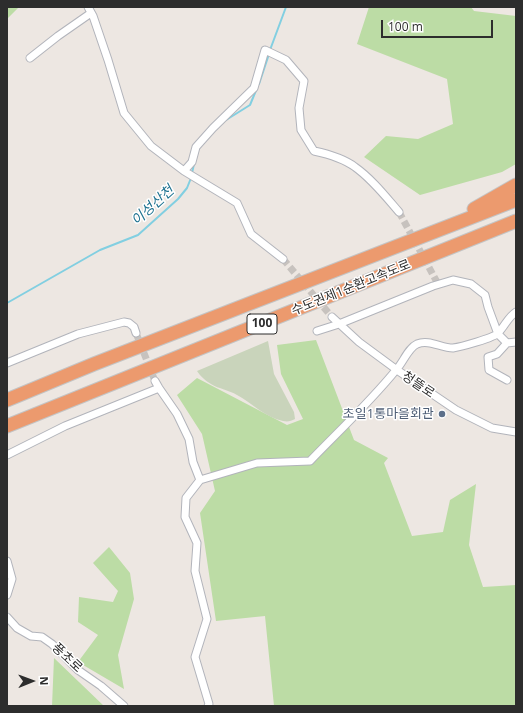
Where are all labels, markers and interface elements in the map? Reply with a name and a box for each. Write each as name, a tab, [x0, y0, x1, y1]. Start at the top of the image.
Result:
scale bar	[383, 12, 495, 38]
text: 100 m	[388, 18, 423, 35]
water label: 이성산천	[128, 183, 178, 229]
street label: 수도권제1순환고속도로	[289, 257, 413, 319]
road number: 100	[247, 314, 277, 334]
street label: 청뜰로	[399, 369, 437, 401]
place label: 초일1통마을회관	[343, 406, 434, 422]
marker: 초일1통마을회관	[437, 409, 447, 419]
street label: 풍초로	[49, 640, 85, 676]
north arrow	[12, 661, 52, 701]
text: N	[37, 676, 52, 685]

